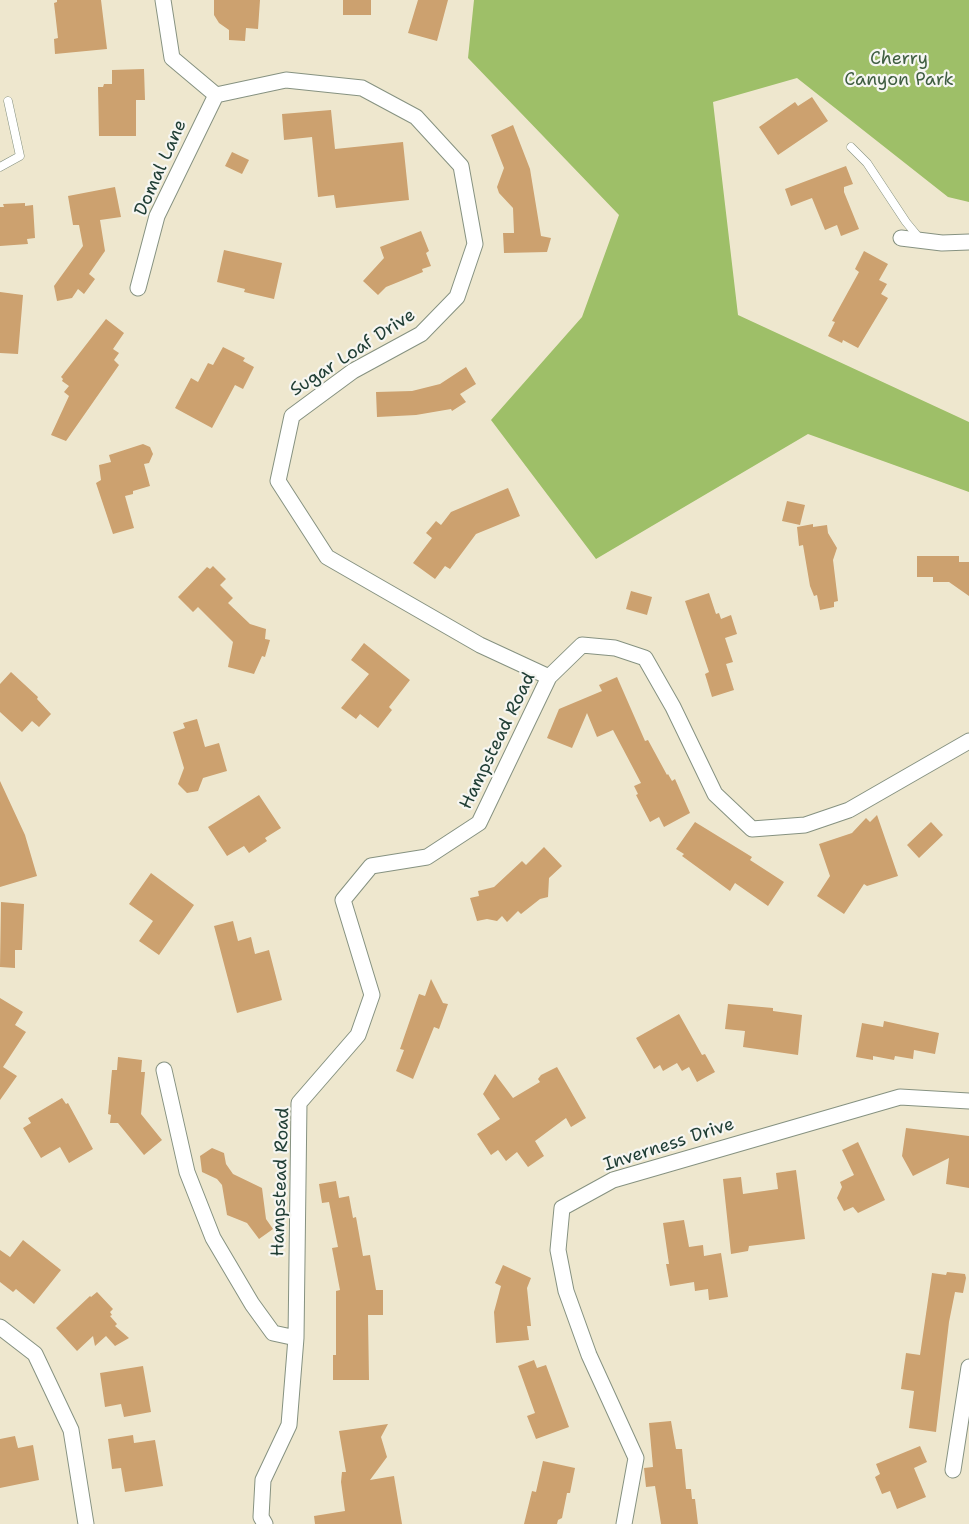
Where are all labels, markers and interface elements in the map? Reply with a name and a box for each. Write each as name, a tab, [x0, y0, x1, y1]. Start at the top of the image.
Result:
park label: Cherry Canyon Park	[844, 48, 954, 90]
street label: Domal Lane	[130, 117, 192, 219]
street label: Sugar Loaf Drive	[286, 305, 420, 401]
street label: Hampstead Road	[456, 669, 540, 813]
street label: Hampstead Road	[268, 1107, 294, 1257]
street label: Inverness Drive	[601, 1114, 737, 1176]

